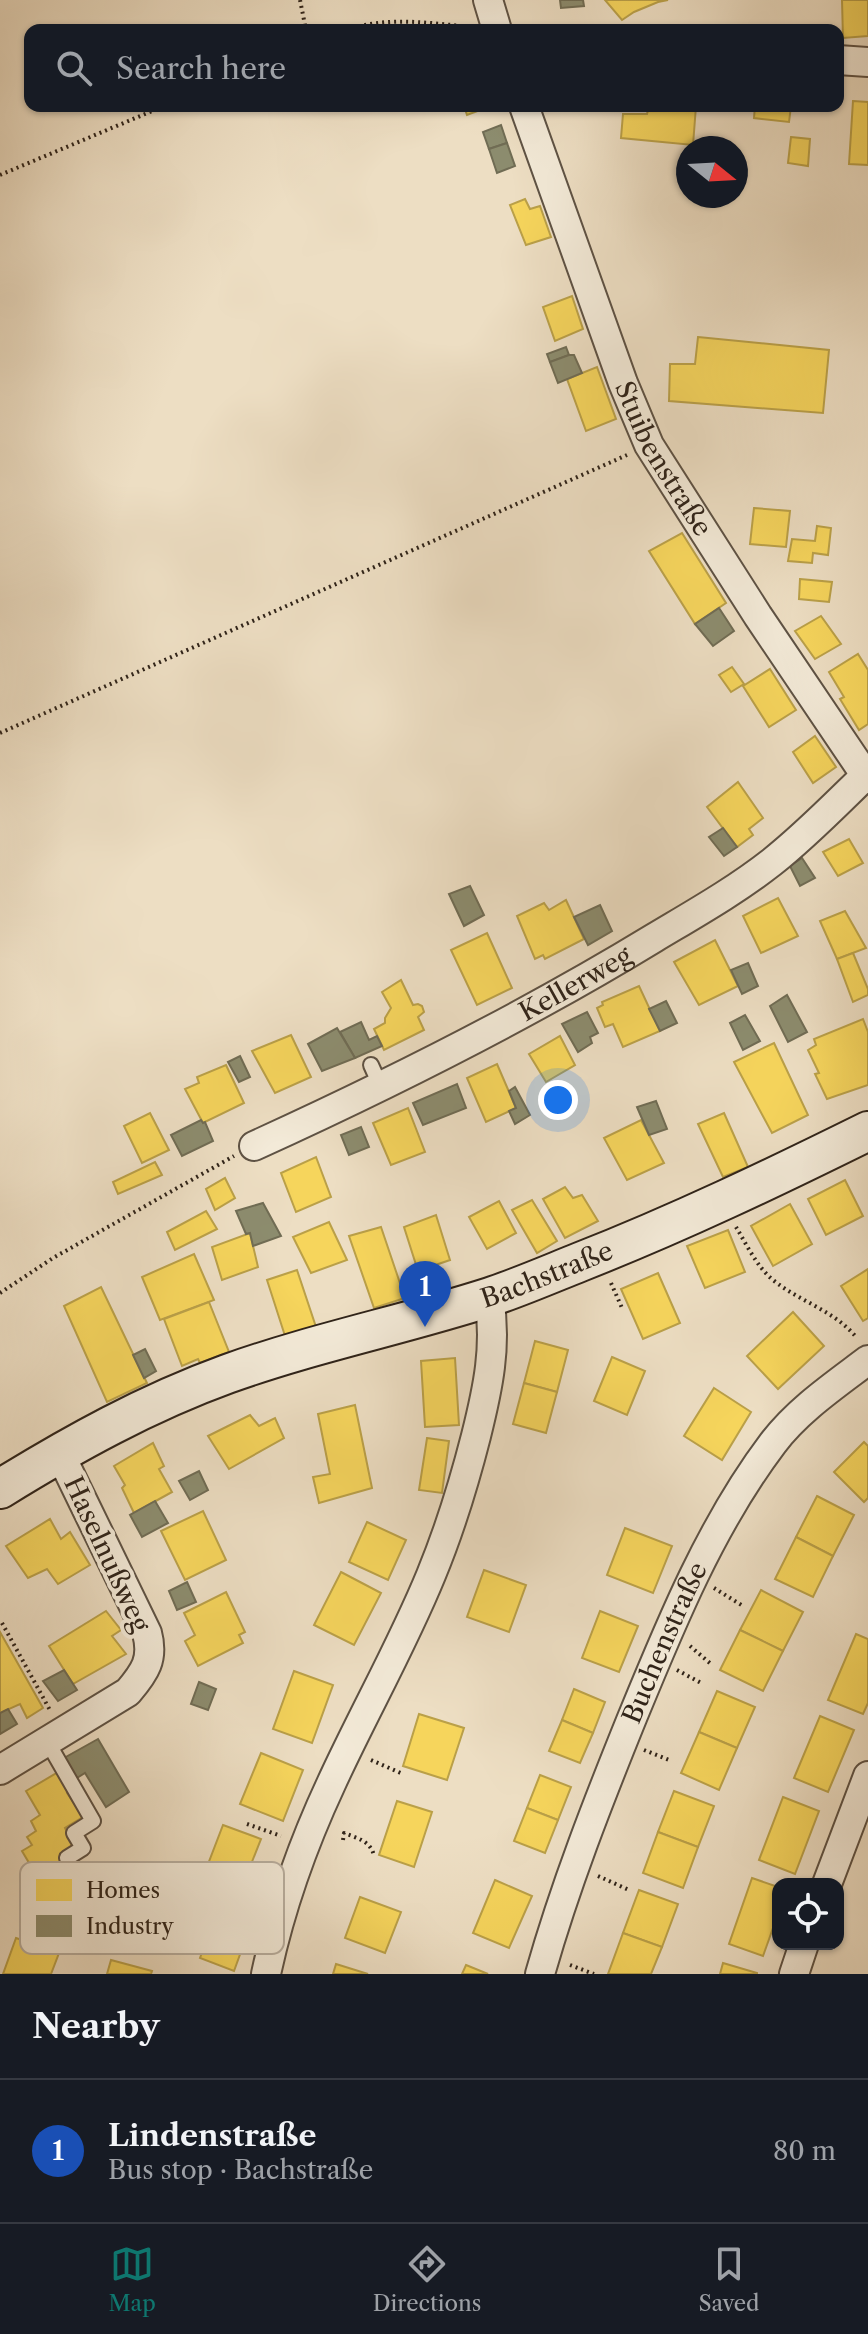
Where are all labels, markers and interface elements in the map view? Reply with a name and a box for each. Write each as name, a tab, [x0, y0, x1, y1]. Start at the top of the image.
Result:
search box	[24, 24, 844, 112]
icon: search	[52, 46, 96, 90]
text: Search here	[116, 50, 286, 87]
north arrow	[676, 136, 748, 208]
street label: Stuibenstraße	[608, 376, 719, 542]
street label: Kellerweg	[513, 939, 638, 1028]
your location	[538, 1080, 578, 1120]
street label: Bachstraße	[477, 1234, 618, 1315]
pin: 1	[399, 1261, 451, 1327]
street label: Haselnußweg	[57, 1471, 157, 1637]
street label: Buchenstraße	[616, 1557, 714, 1728]
legend	[20, 1862, 284, 1954]
text: Homes	[86, 1877, 160, 1904]
map controls	[772, 1878, 844, 1950]
button: locate	[772, 1878, 844, 1950]
text: Industry	[86, 1913, 174, 1940]
text: Nearby	[32, 2005, 160, 2047]
text: Lindenstraße	[108, 2117, 316, 2154]
text: 1	[52, 2135, 64, 2167]
text: 80 m	[773, 2135, 836, 2167]
text: Bus stop · Bachstraße	[108, 2154, 373, 2186]
tab: Map	[108, 2242, 156, 2317]
tab: Directions	[373, 2242, 481, 2317]
tab: Saved	[698, 2242, 759, 2317]

